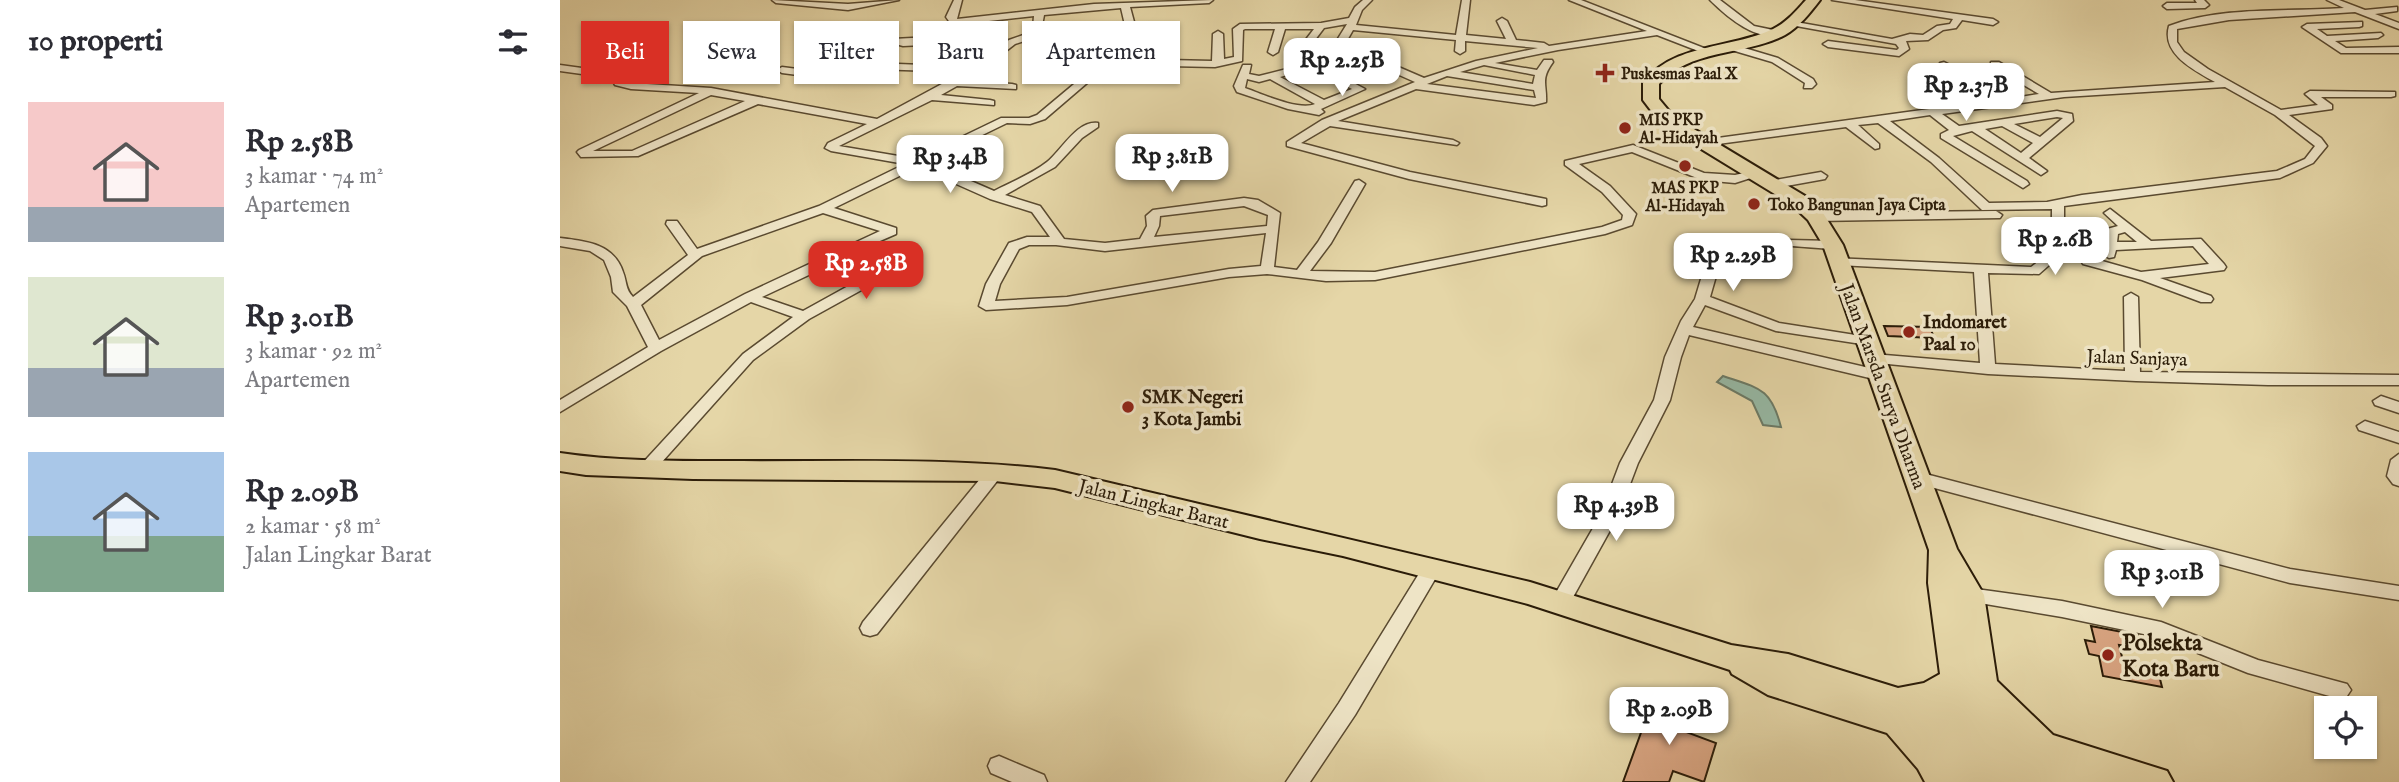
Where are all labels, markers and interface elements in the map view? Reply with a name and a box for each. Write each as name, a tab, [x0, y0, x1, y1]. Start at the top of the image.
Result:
chip: Beli	[581, 21, 669, 84]
chip: Sewa	[683, 21, 780, 84]
chip: Filter	[794, 21, 899, 84]
chip: Baru	[913, 21, 1008, 84]
chip: Apartemen	[1022, 21, 1180, 84]
text: 10 properti	[28, 23, 163, 61]
icon: filters	[494, 23, 532, 61]
pin: Rp 2.25B	[1270, 38, 1414, 98]
text: Rp 2.25B	[1300, 46, 1384, 75]
marker: Puskesmas Paal X	[1595, 63, 1615, 83]
pin: Rp 2.37B	[1894, 64, 2038, 123]
place label: Puskesmas Paal X	[1621, 65, 1739, 85]
text: Rp 2.37B	[1923, 71, 2009, 100]
place label: MIS PKP Al-Hidayah	[1638, 111, 1719, 149]
marker: MIS PKP Al-Hidayah	[1617, 120, 1633, 136]
text: Rp 2.58B	[245, 124, 353, 162]
icon: home	[84, 130, 168, 214]
pin: Rp 3.81B	[1100, 134, 1244, 194]
pin: Rp 3.4B	[885, 136, 1015, 195]
text: Rp 3.81B	[1131, 142, 1213, 171]
text: Rp 3.4B	[912, 143, 988, 172]
marker: MAS PKP Al-Hidayah	[1677, 158, 1693, 174]
text: 3 kamar · 74 m²	[245, 162, 383, 191]
place label: MAS PKP Al-Hidayah	[1644, 179, 1725, 217]
text: Apartemen	[245, 191, 350, 220]
marker: Toko Bangunan Jaya Cipta	[1746, 196, 1762, 212]
place label: Toko Bangunan Jaya Cipta	[1767, 196, 1947, 216]
pin: Rp 2.6B	[1990, 218, 2120, 277]
text: Rp 2.6B	[2017, 225, 2093, 254]
pin: Rp 2.29B	[1661, 233, 1805, 293]
text: Rp 2.29B	[1690, 241, 1776, 270]
pin: Rp 2.58B	[794, 242, 938, 301]
text: Rp 2.58B	[824, 249, 908, 278]
street label: Jalan Marsda Surya Dharma	[1833, 279, 1931, 493]
text: Rp 3.01B	[245, 299, 354, 337]
icon: home	[84, 305, 168, 389]
place label: Indomaret Paal 10	[1923, 311, 2007, 357]
marker: Indomaret Paal 10	[1901, 324, 1917, 340]
text: 3 kamar · 92 m²	[245, 337, 382, 366]
street label: Jalan Sanjaya	[2084, 345, 2189, 373]
text: Apartemen	[245, 366, 350, 395]
place label: SMK Negeri 3 Kota Jambi	[1142, 386, 1243, 432]
marker: SMK Negeri 3 Kota Jambi	[1120, 399, 1136, 415]
text: Rp 2.09B	[245, 474, 359, 512]
street label: Jalan Lingkar Barat	[1074, 474, 1232, 535]
icon: home	[84, 480, 168, 564]
pin: Rp 4.39B	[1544, 484, 1688, 543]
text: Rp 4.39B	[1573, 491, 1659, 520]
text: 2 kamar · 58 m²	[245, 512, 381, 541]
text: Jalan Lingkar Barat	[245, 541, 432, 570]
pin: Rp 3.01B	[2090, 550, 2234, 610]
text: Rp 3.01B	[2120, 558, 2204, 587]
place label: Polsekta Kota Baru	[2122, 629, 2219, 684]
marker: Polsekta Kota Baru	[2100, 647, 2116, 663]
pin: Rp 2.09B	[1597, 688, 1741, 747]
text: Rp 2.09B	[1625, 695, 1713, 724]
map controls	[2314, 696, 2377, 759]
button: locate	[2314, 696, 2377, 759]

